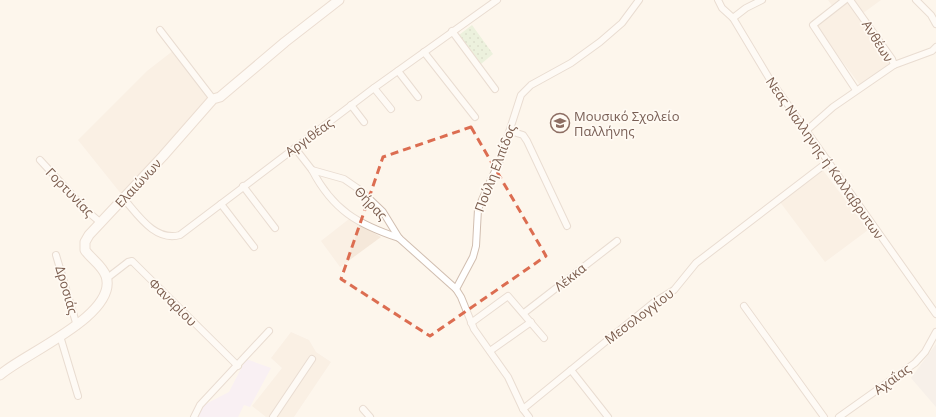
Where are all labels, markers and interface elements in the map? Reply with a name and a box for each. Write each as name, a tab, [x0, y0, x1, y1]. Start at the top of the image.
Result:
street label: Ανθέων	[858, 17, 898, 65]
street label: Νεας Nαλληνης ή Καλλαβρυτων	[762, 73, 888, 243]
place label: Μουσικό Σχολείο Παλλήνης	[574, 107, 680, 140]
school or university icon: Μουσικό Σχολείο Παλλήνης	[549, 112, 571, 134]
street label: Αργιθέας	[281, 113, 337, 161]
street label: Πούλη Ελπίδος	[470, 122, 520, 214]
street label: Ελαιώνων	[111, 155, 165, 211]
street label: Γορτυνίας	[42, 163, 98, 221]
street label: Θήρας	[351, 182, 391, 224]
street label: Λέκκα	[550, 259, 590, 295]
street label: Δροσιάς	[51, 264, 83, 316]
street label: Φαναρίου	[145, 274, 201, 330]
street label: Μεσολογγίου	[601, 284, 677, 348]
street label: Αχαΐας	[870, 359, 914, 399]

